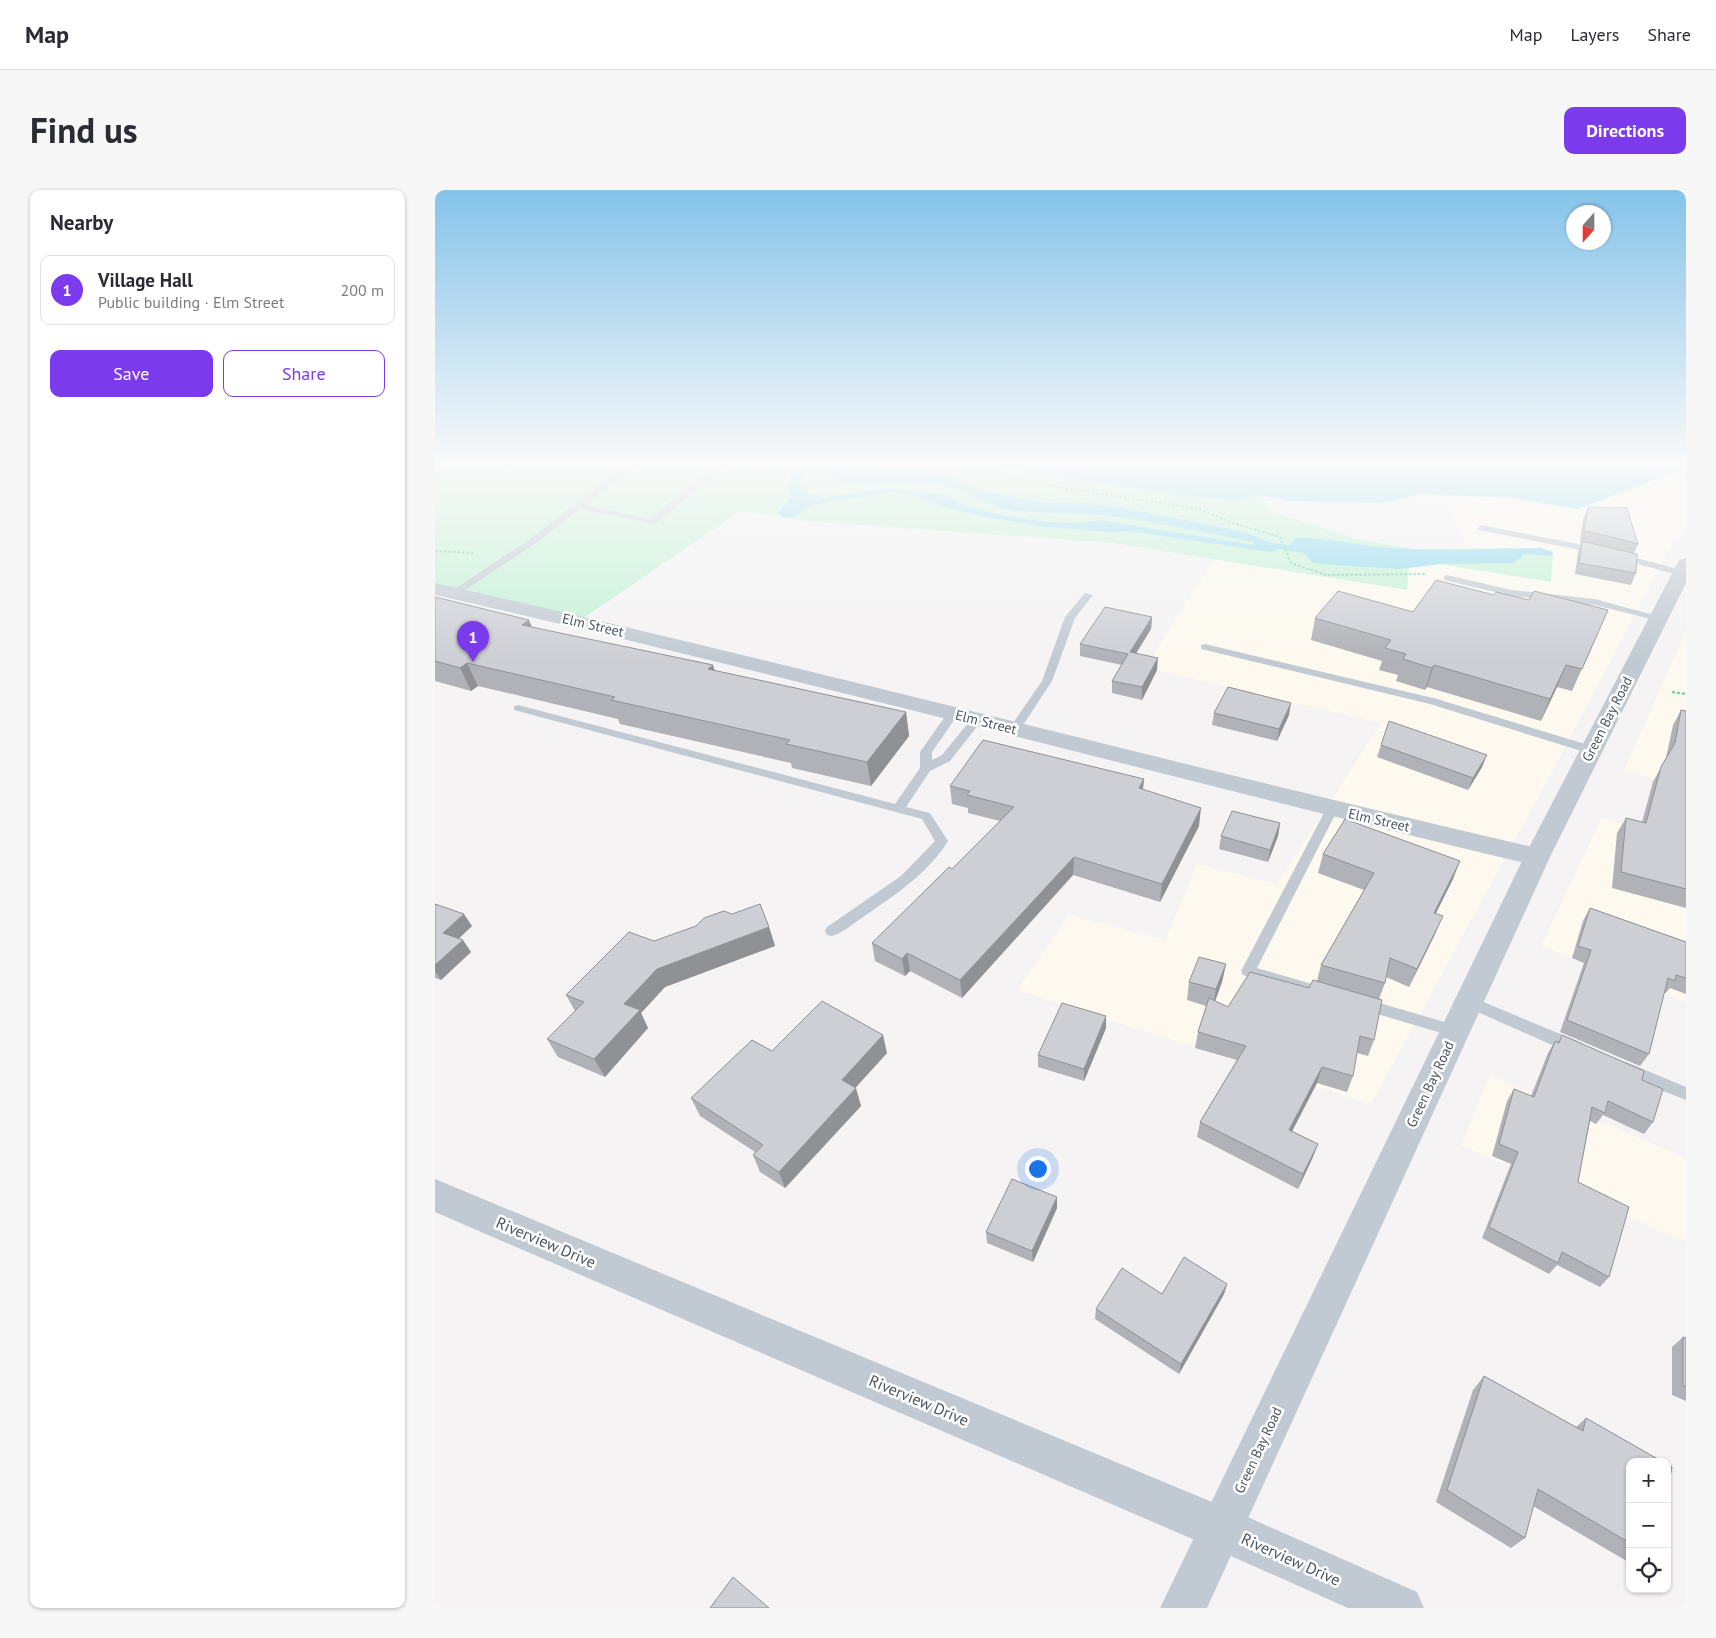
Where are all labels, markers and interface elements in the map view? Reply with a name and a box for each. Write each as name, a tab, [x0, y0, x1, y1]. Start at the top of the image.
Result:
text: Map	[25, 19, 69, 50]
text: Map	[1510, 23, 1542, 46]
text: Layers	[1570, 23, 1619, 46]
text: Share	[1647, 23, 1691, 46]
text: Find us	[30, 107, 138, 153]
button: Directions	[1564, 107, 1686, 154]
north arrow	[1566, 205, 1611, 250]
text: Nearby	[50, 209, 113, 236]
text: Village Hall	[98, 268, 193, 292]
text: 1	[62, 280, 72, 300]
text: 200 m	[341, 280, 384, 300]
text: Public building · Elm Street	[98, 292, 284, 312]
button: Save	[50, 350, 213, 397]
button: Share	[223, 350, 385, 397]
street label: Elm Street	[561, 609, 626, 641]
pin: 1	[457, 621, 489, 662]
street label: Green Bay Road	[1578, 673, 1636, 765]
street label: Elm Street	[954, 706, 1019, 738]
street label: Elm Street	[1347, 804, 1412, 836]
street label: Green Bay Road	[1402, 1038, 1458, 1130]
your location	[1025, 1156, 1051, 1182]
street label: Riverview Drive	[493, 1212, 599, 1272]
street label: Riverview Drive	[866, 1370, 972, 1430]
street label: Green Bay Road	[1230, 1404, 1286, 1496]
map controls	[1626, 1458, 1671, 1593]
button: +	[1626, 1458, 1671, 1503]
button: −	[1626, 1503, 1671, 1548]
street label: Riverview Drive	[1238, 1528, 1344, 1590]
button: locate	[1626, 1548, 1671, 1593]

